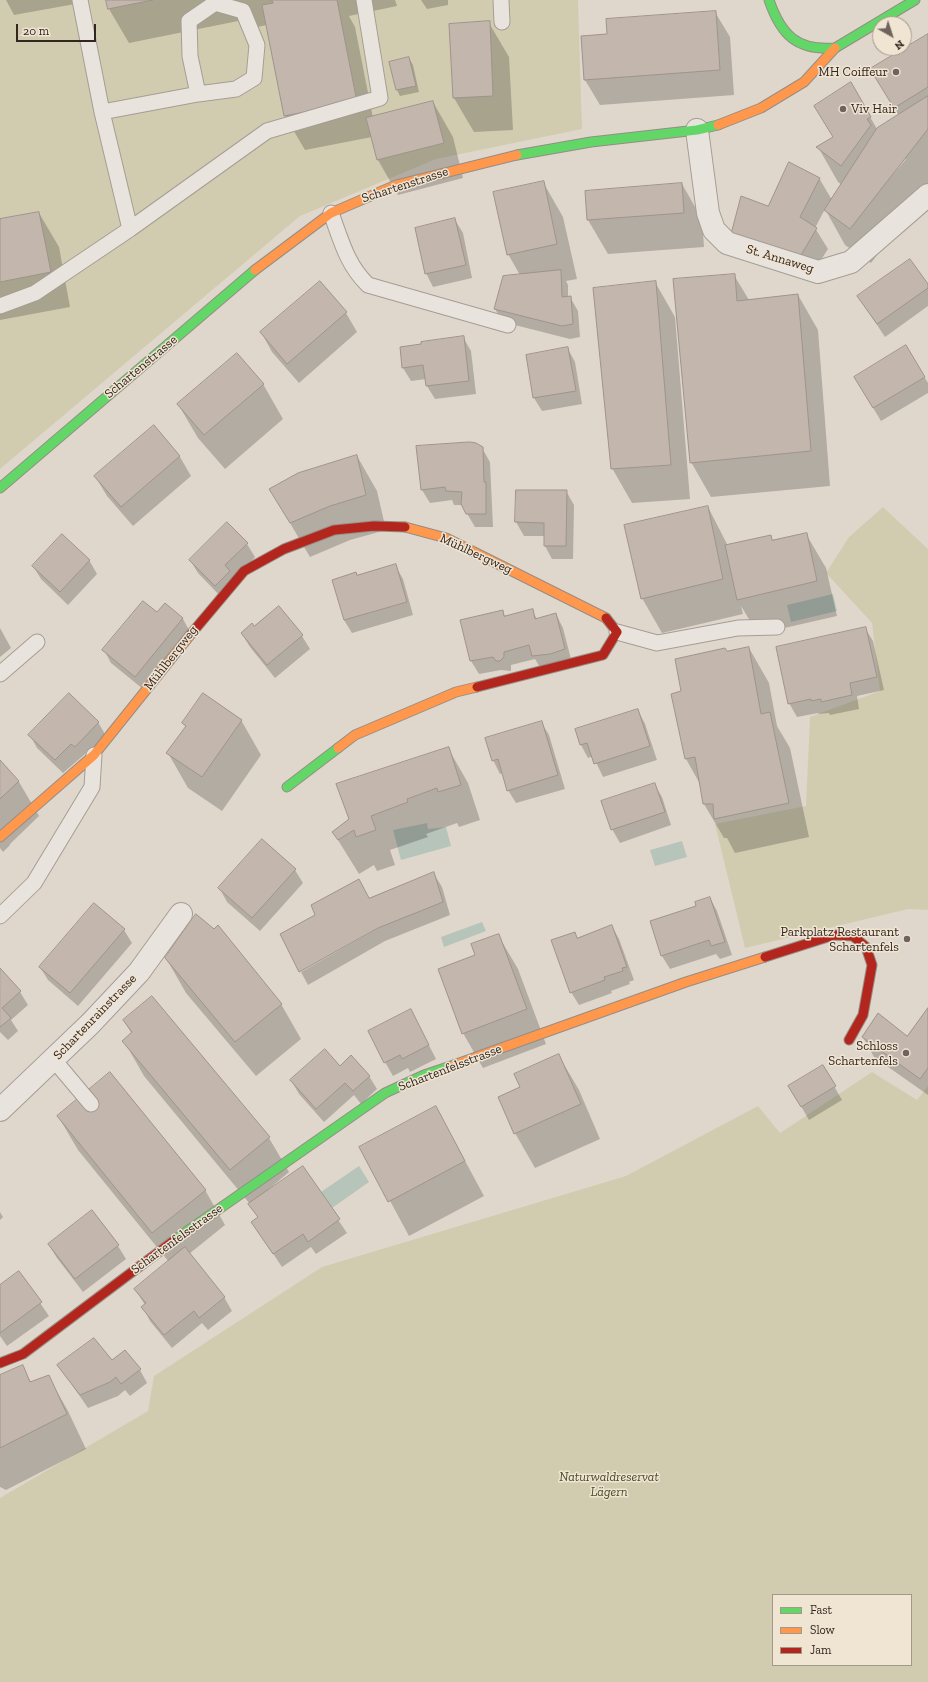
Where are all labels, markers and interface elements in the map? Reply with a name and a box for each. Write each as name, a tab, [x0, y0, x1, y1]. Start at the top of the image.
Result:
scale bar	[18, 16, 98, 42]
north arrow	[872, 16, 912, 56]
text: 20 m	[23, 24, 49, 38]
text: N	[892, 37, 907, 53]
place label: MH Coiffeur	[818, 64, 888, 80]
marker: MH Coiffeur	[891, 67, 901, 77]
place label: Viv Hair	[851, 101, 897, 117]
marker: Viv Hair	[838, 104, 848, 114]
street label: Schartenstrasse	[360, 164, 450, 206]
street label: St. Annaweg	[744, 241, 816, 277]
street label: Schartenstrasse	[101, 332, 181, 402]
street label: Mühlbergweg	[437, 530, 515, 578]
street label: Mühlbergweg	[141, 622, 201, 694]
place label: Parkplatz Restaurant Schartenfels	[780, 924, 899, 955]
marker: Parkplatz Restaurant Schartenfels	[902, 934, 912, 944]
street label: Schartenrainstrasse	[50, 971, 140, 1063]
place label: Schloss Schartenfels	[828, 1038, 898, 1069]
street label: Schartenfelsstrasse	[396, 1041, 504, 1095]
marker: Schloss Schartenfels	[901, 1048, 911, 1058]
street label: Schartenfelsstrasse	[128, 1201, 226, 1277]
park label: Naturwaldreservat Lägern	[559, 1469, 659, 1500]
legend	[772, 1594, 912, 1666]
text: Fast	[810, 1603, 832, 1617]
text: Slow	[810, 1623, 835, 1637]
text: Jam	[810, 1643, 831, 1657]

